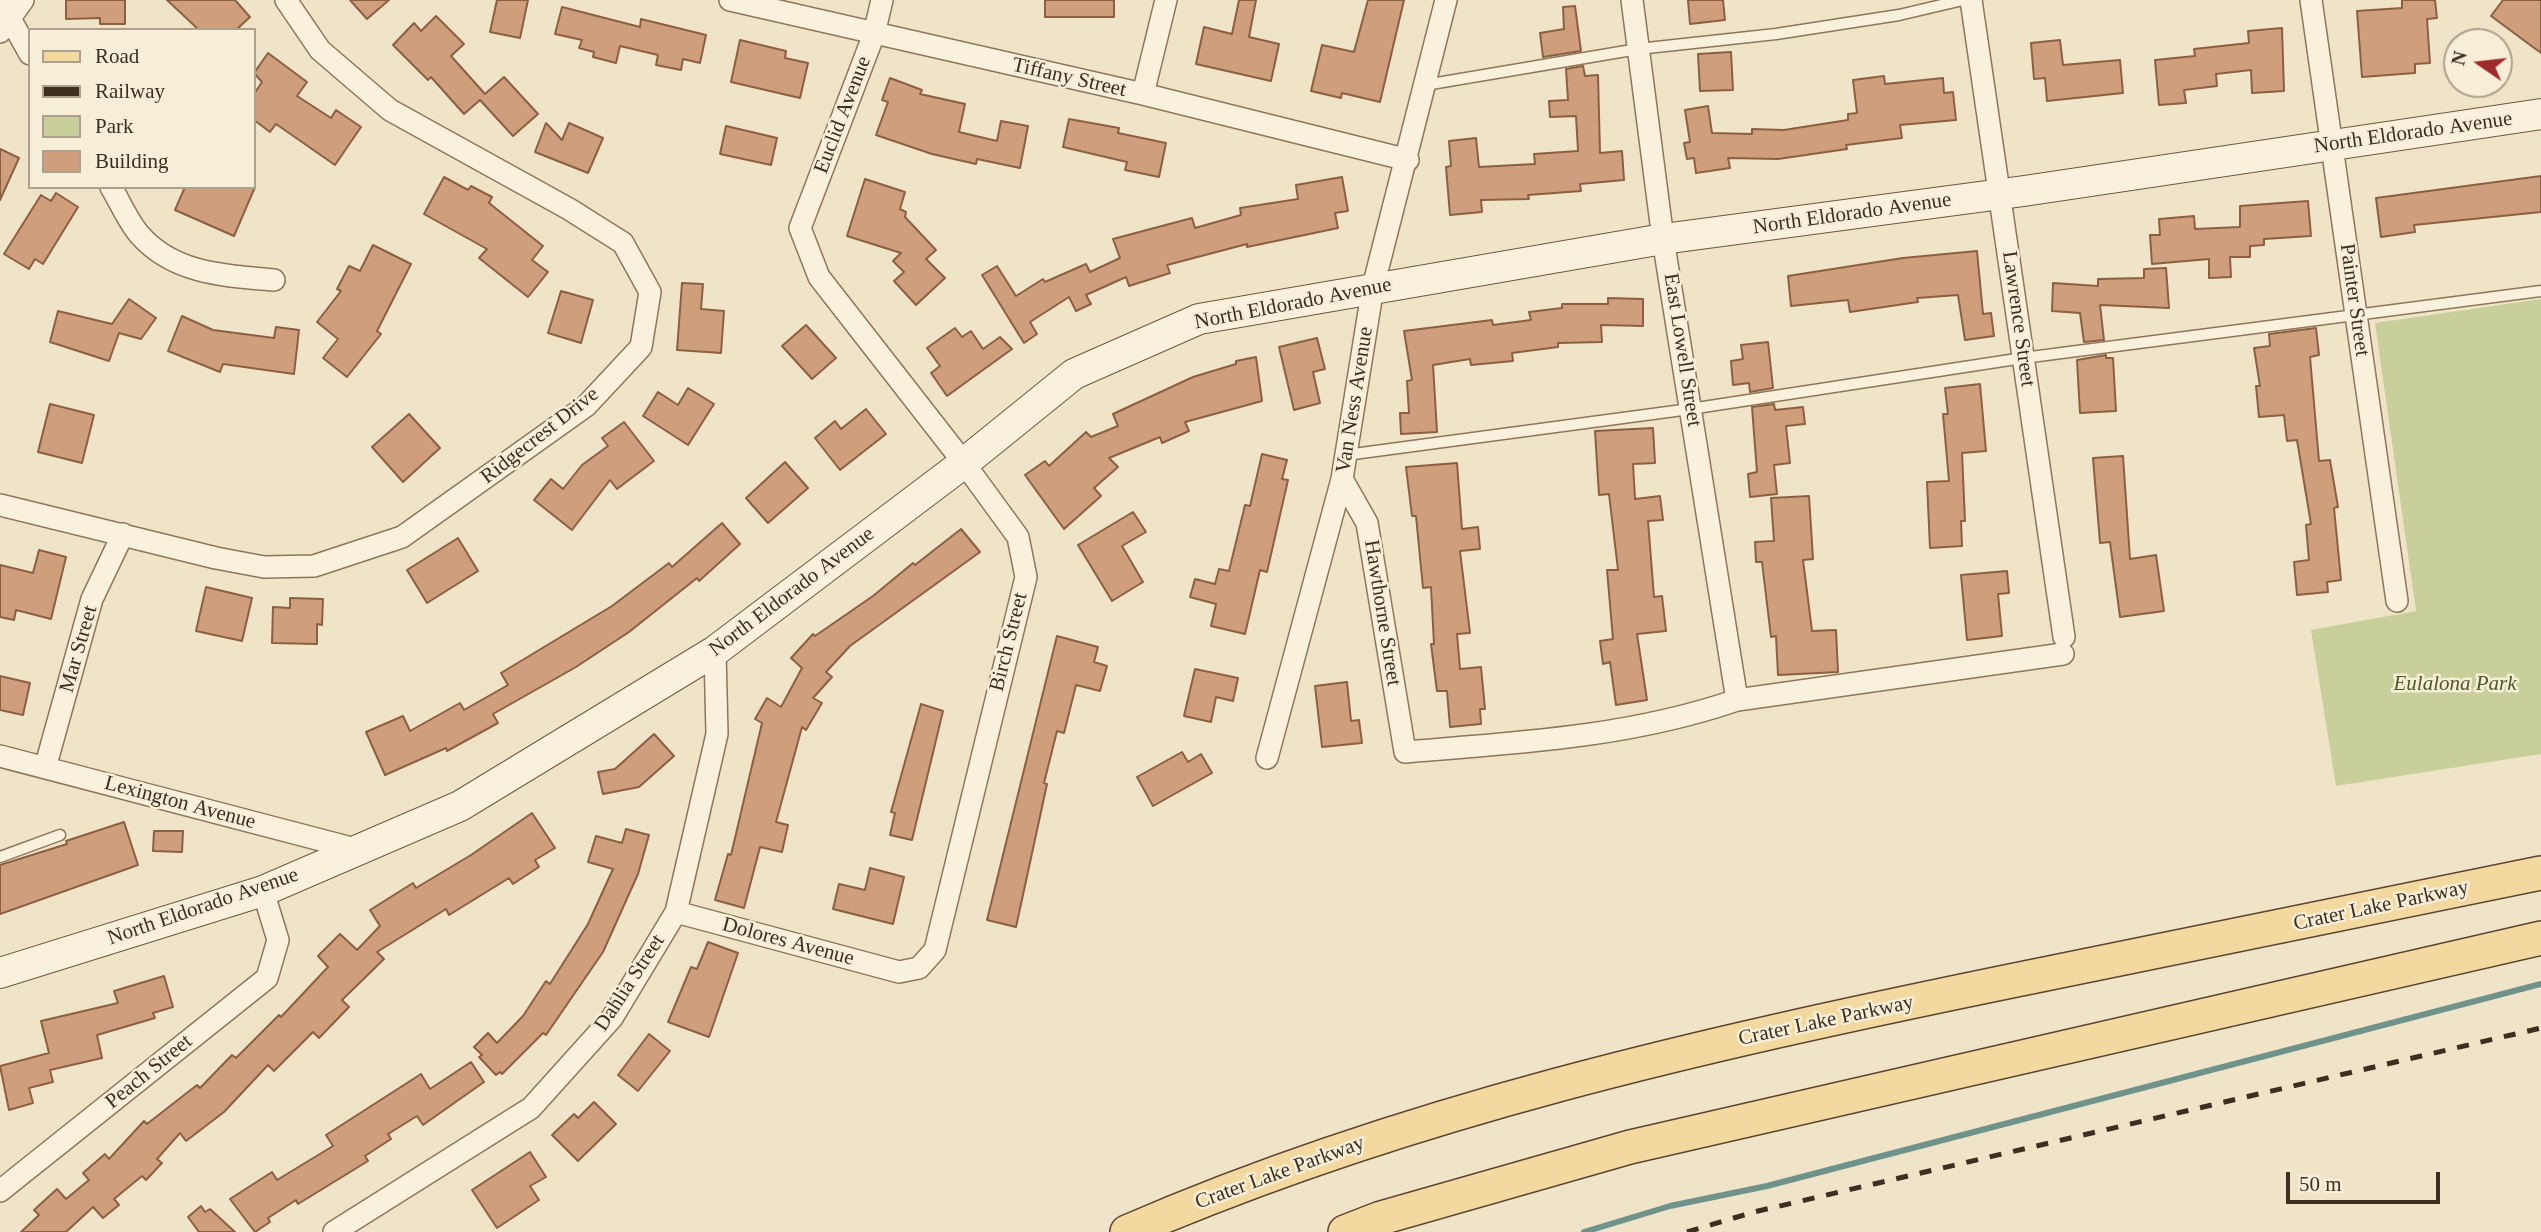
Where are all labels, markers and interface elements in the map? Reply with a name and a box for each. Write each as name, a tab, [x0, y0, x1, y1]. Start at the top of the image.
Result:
legend	[28, 28, 256, 189]
north arrow	[2443, 28, 2513, 98]
text: Road	[95, 44, 139, 68]
text: N	[2447, 49, 2471, 67]
street label: Euclid Avenue	[809, 53, 877, 177]
street label: Tiffany Street	[1010, 53, 1128, 103]
text: Railway	[95, 79, 165, 103]
street label: North Eldorado Avenue	[2312, 107, 2514, 159]
text: Park	[95, 114, 134, 138]
text: Building	[95, 149, 169, 173]
street label: North Eldorado Avenue	[1751, 188, 1953, 240]
street label: Painter Street	[2334, 242, 2374, 358]
street label: Lawrence Street	[1996, 249, 2040, 389]
street label: East Lowell Street	[1657, 271, 1707, 429]
street label: North Eldorado Avenue	[1192, 273, 1394, 335]
street label: Van Ness Avenue	[1331, 325, 1379, 475]
street label: Ridgecrest Drive	[476, 382, 604, 490]
street label: North Eldorado Avenue	[704, 522, 880, 662]
street label: Hawthorne Street	[1358, 538, 1406, 688]
street label: Birch Street	[985, 590, 1033, 694]
street label: Mar Street	[55, 603, 103, 695]
park label: Eulalona Park	[2393, 671, 2517, 697]
street label: Lexington Avenue	[102, 771, 258, 835]
street label: North Eldorado Avenue	[104, 862, 302, 952]
street label: Crater Lake Parkway	[2291, 875, 2471, 937]
street label: Dolores Avenue	[719, 912, 857, 972]
street label: Dahlia Street	[589, 930, 671, 1036]
street label: Crater Lake Parkway	[1736, 990, 1916, 1052]
street label: Peach Street	[101, 1029, 197, 1115]
street label: Crater Lake Parkway	[1192, 1131, 1368, 1215]
scale bar	[2289, 1158, 2443, 1202]
text: 50 m	[2299, 1172, 2342, 1196]

